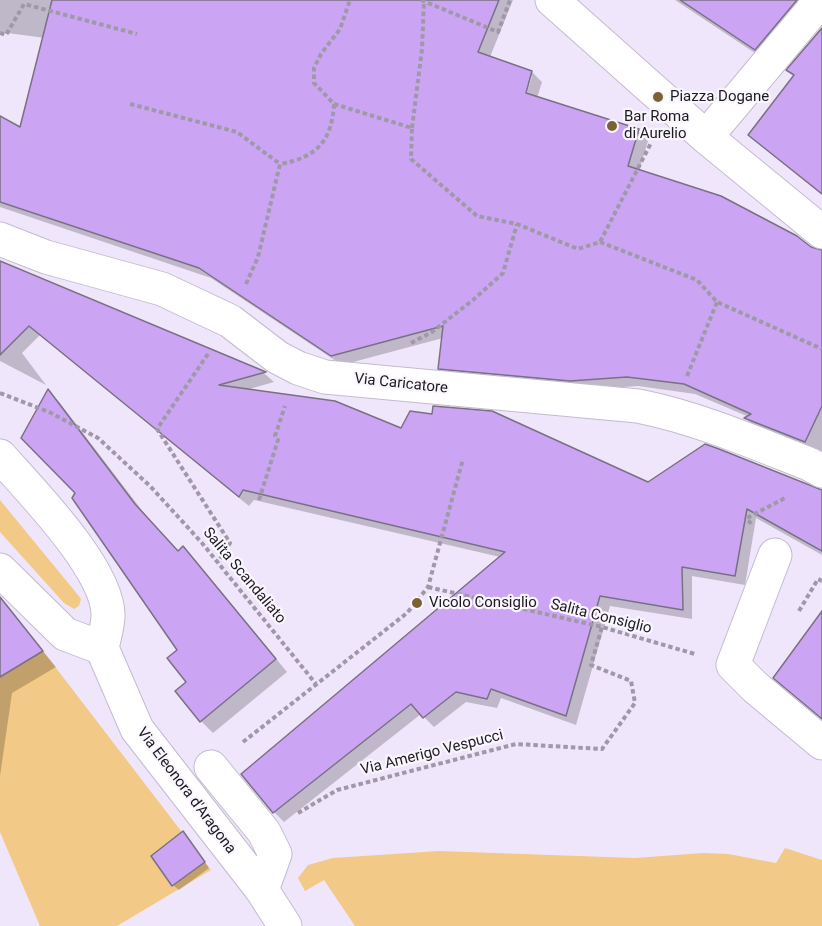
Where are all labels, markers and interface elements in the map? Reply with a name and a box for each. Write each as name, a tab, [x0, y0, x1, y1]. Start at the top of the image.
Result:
place label: Piazza Dogane	[670, 88, 769, 106]
marker: Piazza Dogane	[651, 90, 665, 104]
place label: Bar Roma di Aurelio	[624, 108, 689, 143]
marker: Bar Roma di Aurelio	[605, 119, 619, 133]
street label: Via Caricatore	[353, 370, 449, 398]
street label: Salita Scandaliato	[199, 524, 289, 628]
place label: Vicolo Consiglio	[429, 594, 537, 612]
marker: Vicolo Consiglio	[410, 596, 424, 610]
street label: Salita Consiglio	[549, 596, 653, 638]
street label: Via Eleonora d'Aragona	[133, 724, 239, 858]
street label: Via Amerigo Vespucci	[359, 727, 505, 779]

